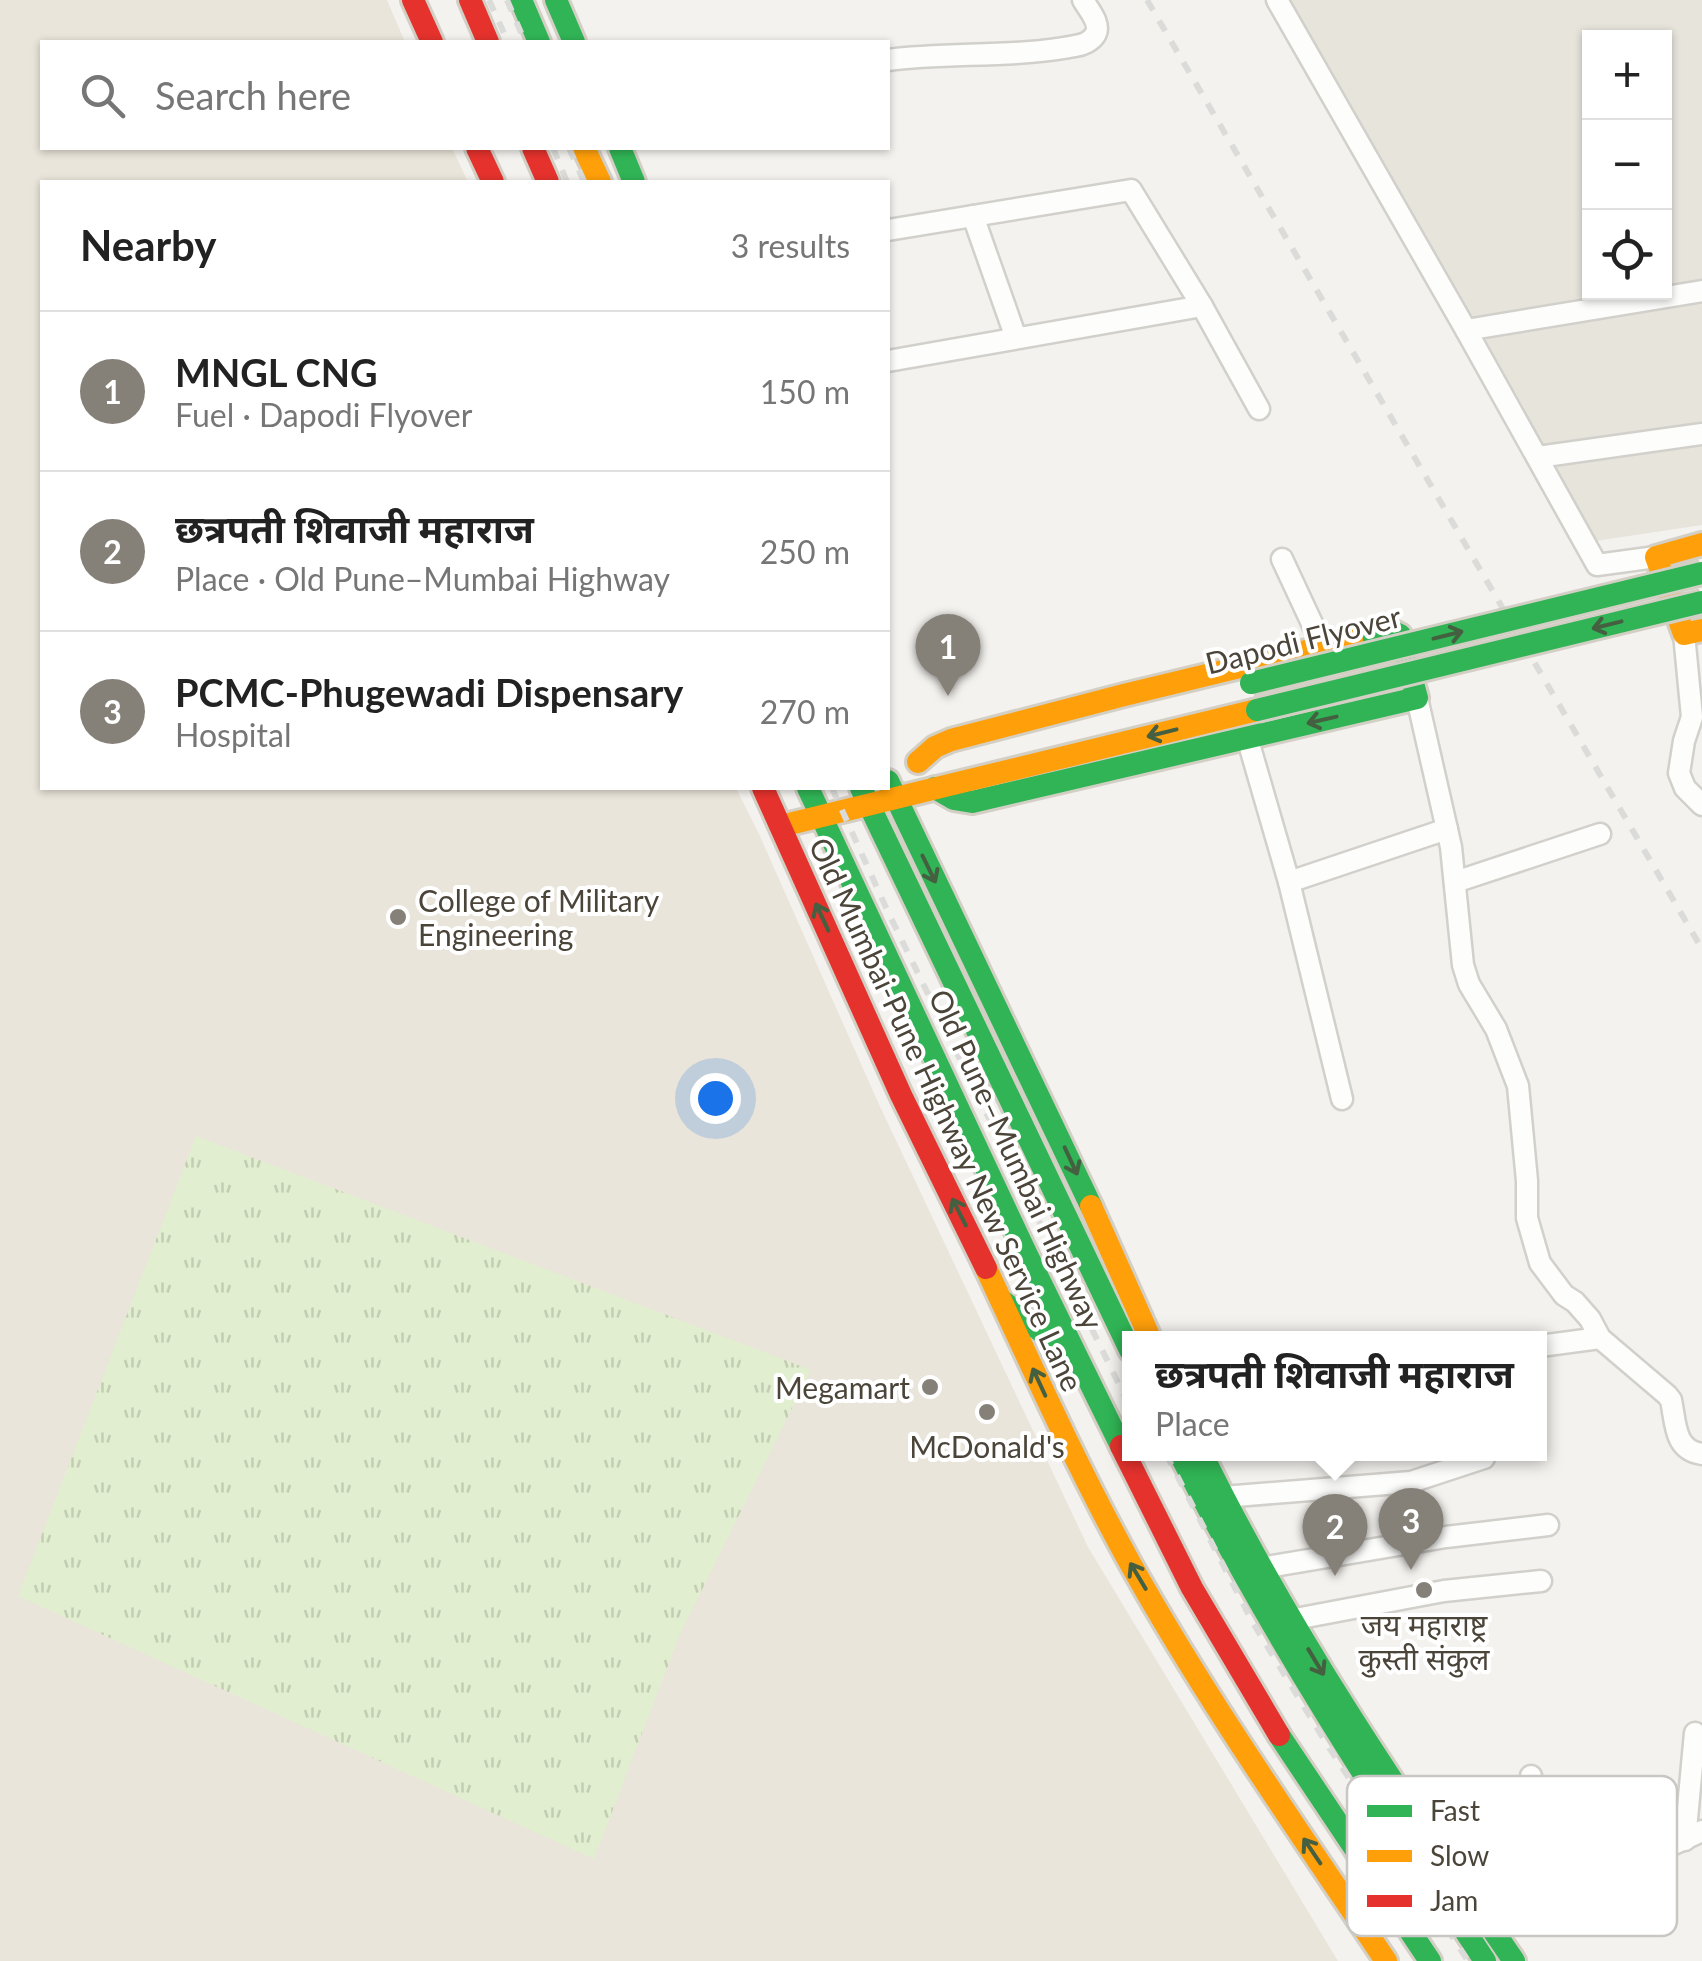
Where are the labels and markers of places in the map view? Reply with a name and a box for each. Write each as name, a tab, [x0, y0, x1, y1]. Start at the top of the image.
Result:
pin: 1	[916, 614, 980, 696]
place label: College of Military Engineering	[418, 882, 660, 952]
marker: College of Military Engineering	[387, 906, 409, 928]
place label: Megamart	[775, 1369, 910, 1405]
marker: Megamart	[919, 1376, 941, 1398]
marker: McDonald's	[976, 1401, 998, 1423]
place label: McDonald's	[909, 1428, 1065, 1464]
pin: 3	[1378, 1488, 1444, 1570]
pin: 2	[1302, 1494, 1368, 1576]
marker: जय महाराष्ट्र कुस्ती संकुल	[1413, 1579, 1435, 1601]
place label: जय महाराष्ट्र कुस्ती संकुल	[1359, 1606, 1490, 1678]

